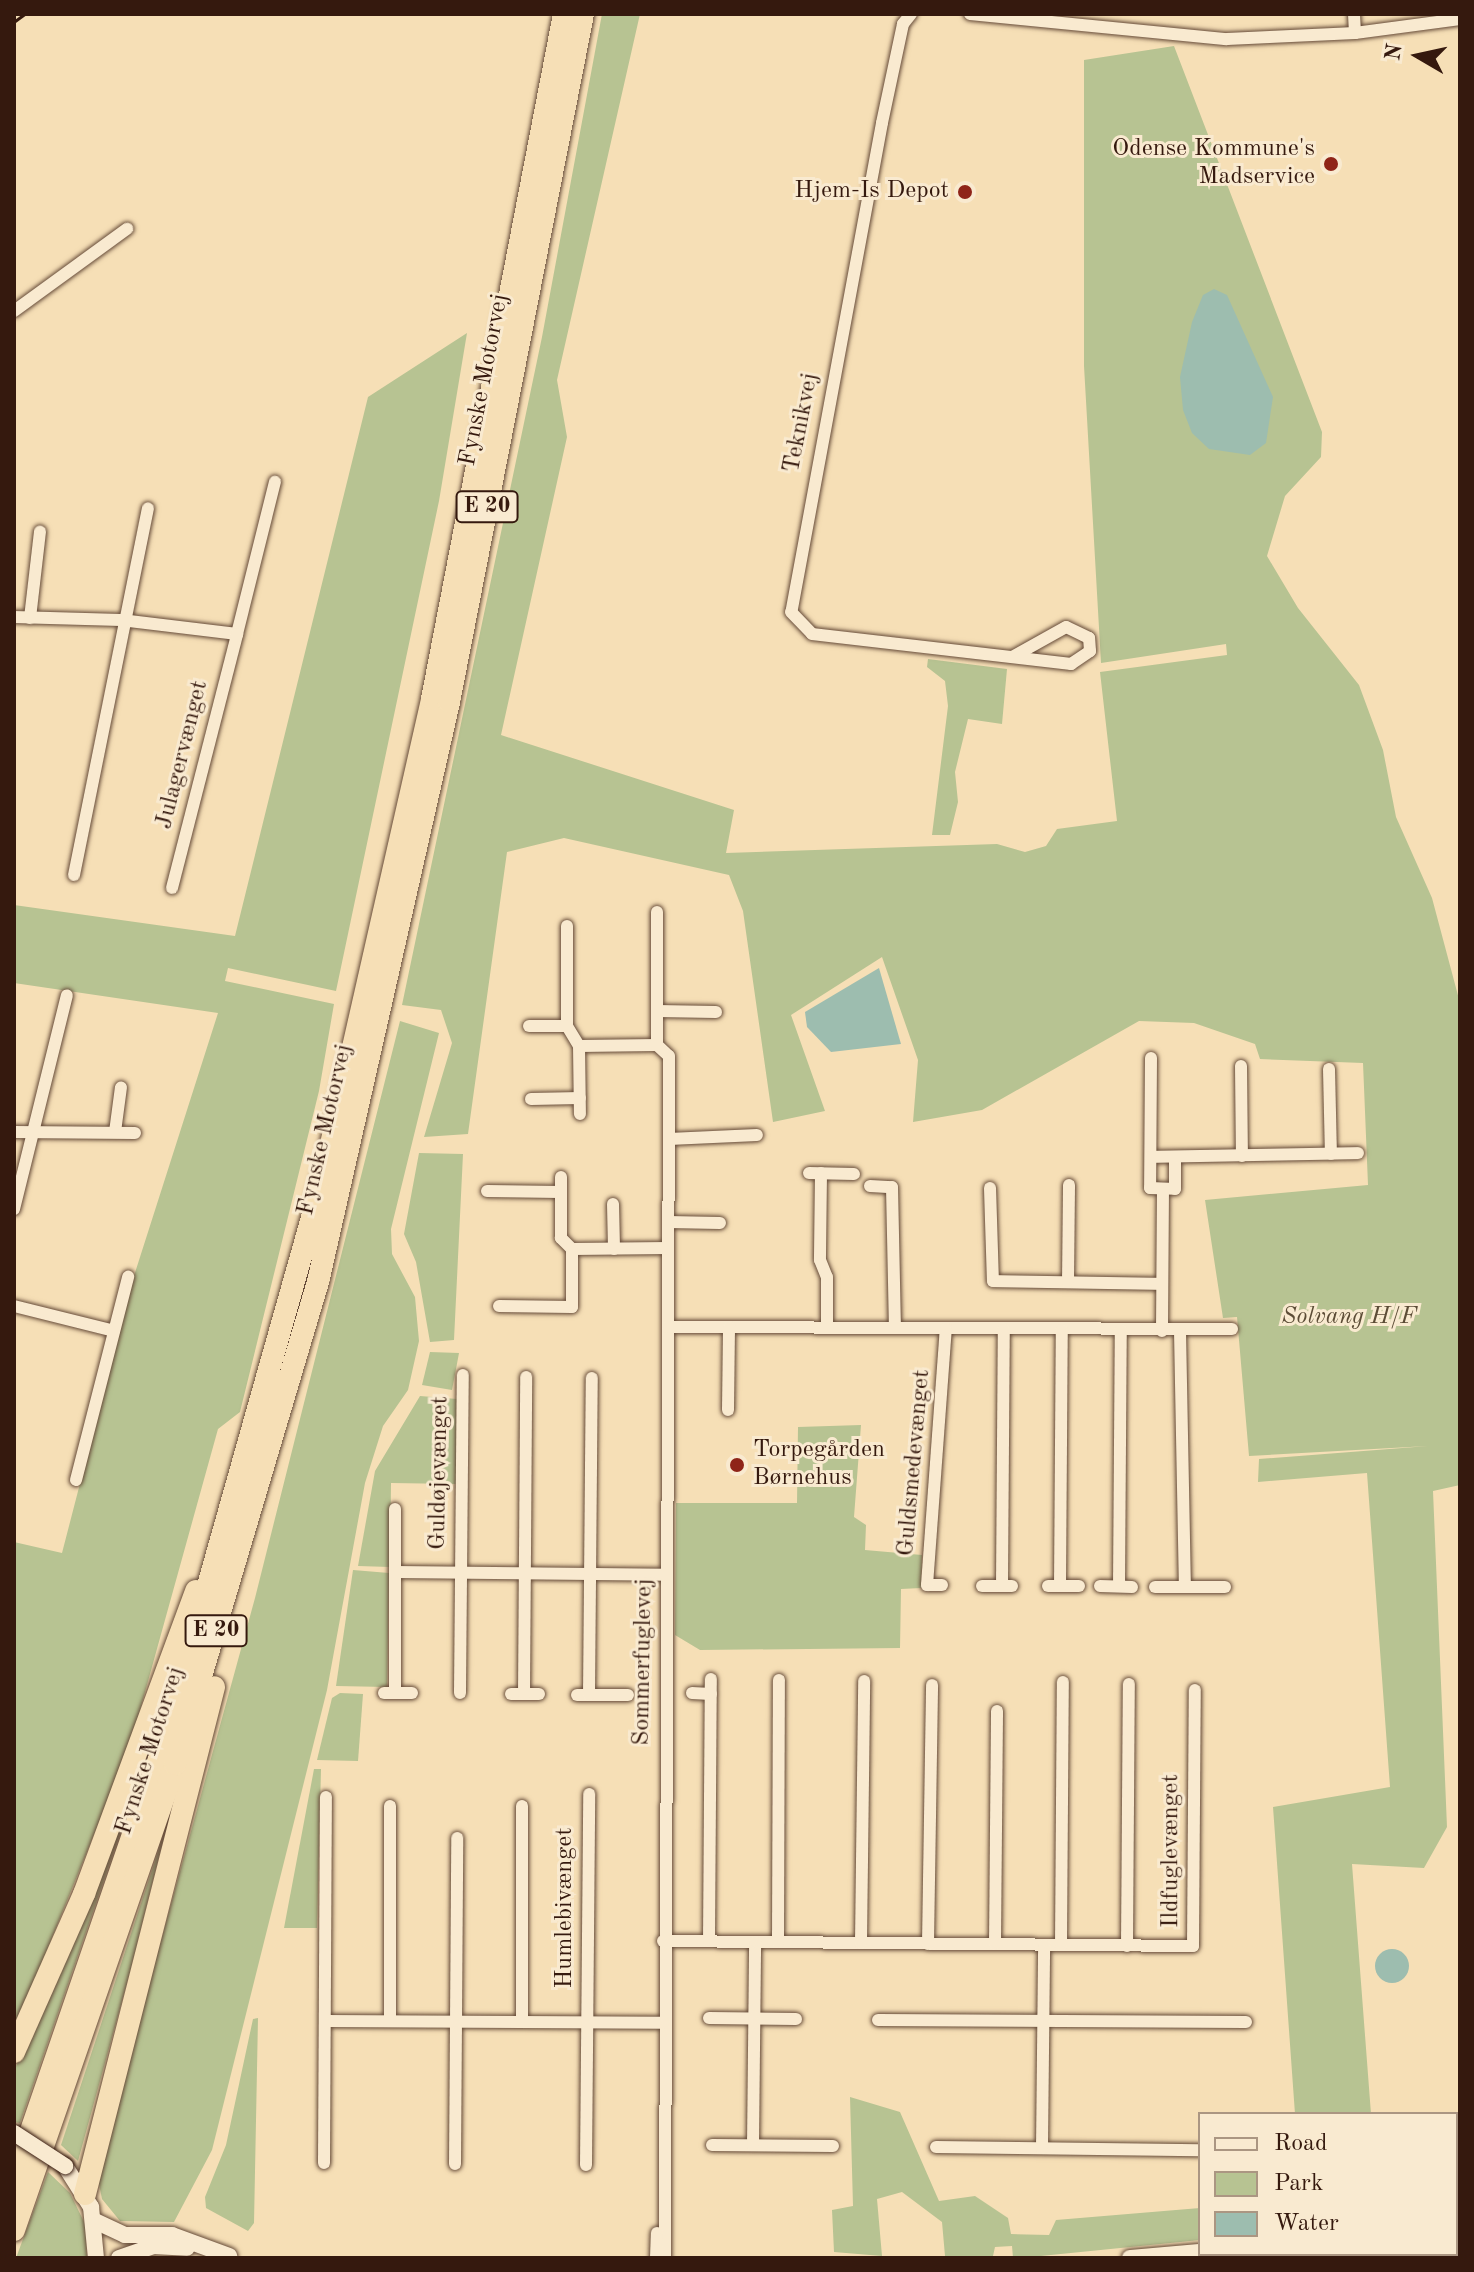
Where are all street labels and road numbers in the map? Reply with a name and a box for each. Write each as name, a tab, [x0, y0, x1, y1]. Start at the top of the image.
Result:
street label: Fynske Motorvej	[454, 291, 516, 469]
street label: Teknikvej	[778, 371, 826, 475]
road number: E 20	[455, 489, 519, 525]
street label: Julagervænget	[151, 678, 215, 832]
street label: Fynske Motorvej	[292, 1041, 360, 1219]
street label: Guldsmedevænget	[892, 1368, 938, 1558]
street label: Guldøjevænget	[424, 1396, 456, 1550]
street label: Sommerfuglevej	[628, 1578, 660, 1746]
road number: E 20	[184, 1613, 248, 1649]
street label: Fynske Motorvej	[110, 1663, 192, 1839]
street label: Ildfuglevænget	[1158, 1774, 1186, 1928]
street label: Humlebivænget	[552, 1827, 580, 1989]

